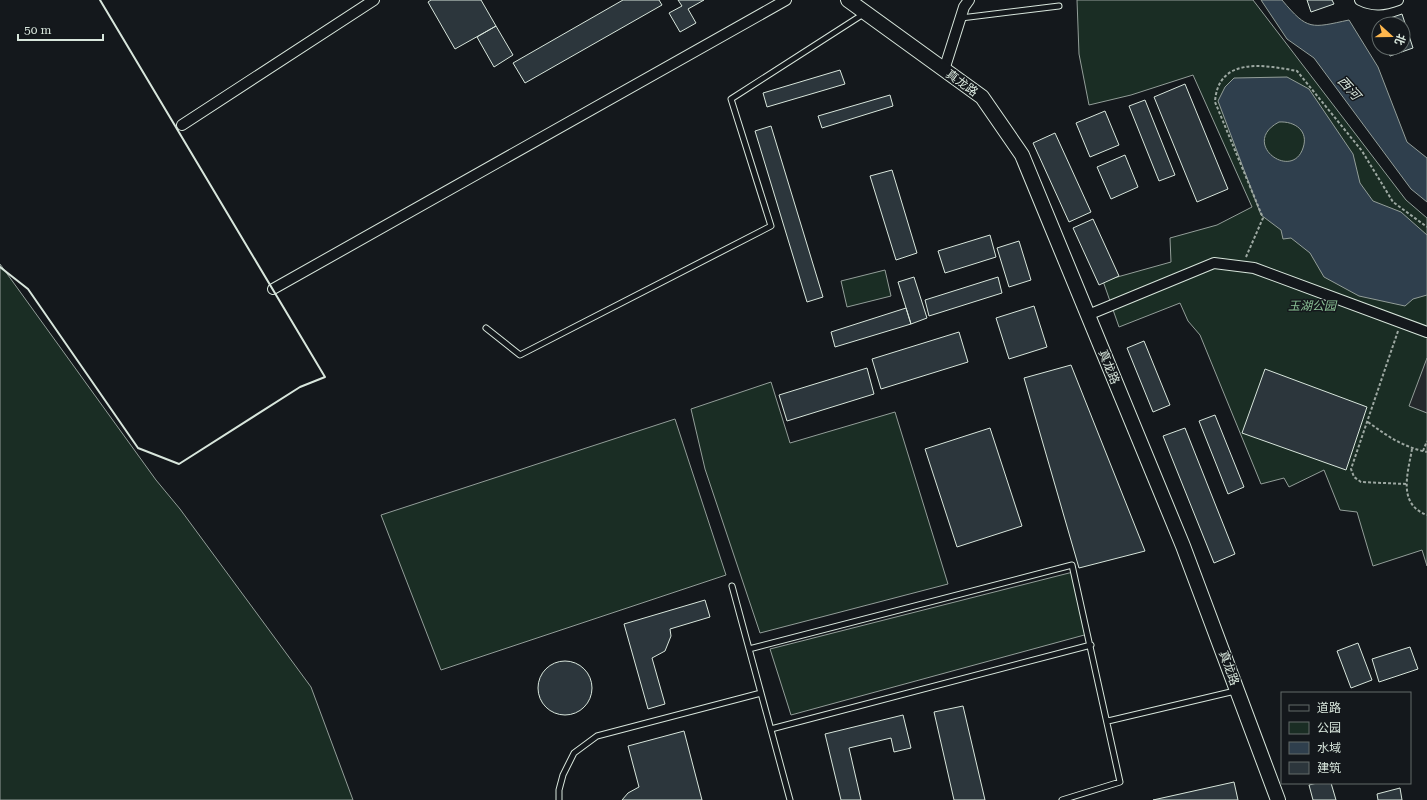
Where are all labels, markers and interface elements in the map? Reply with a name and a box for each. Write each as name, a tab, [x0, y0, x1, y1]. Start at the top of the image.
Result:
scale bar	[18, 16, 103, 42]
north arrow	[1371, 16, 1411, 56]
text: 50 m	[24, 23, 51, 37]
text: 北	[1392, 32, 1408, 47]
street label: 真龙路	[943, 67, 981, 99]
water label: 西河	[1335, 73, 1365, 105]
park label: 玉湖公园	[1288, 299, 1338, 313]
street label: 真龙路	[1096, 348, 1122, 386]
street label: 真龙路	[1216, 649, 1242, 687]
legend	[1281, 692, 1411, 784]
text: 道路	[1317, 701, 1341, 715]
text: 公园	[1317, 721, 1341, 735]
text: 水域	[1317, 741, 1341, 755]
text: 建筑	[1317, 761, 1341, 775]

